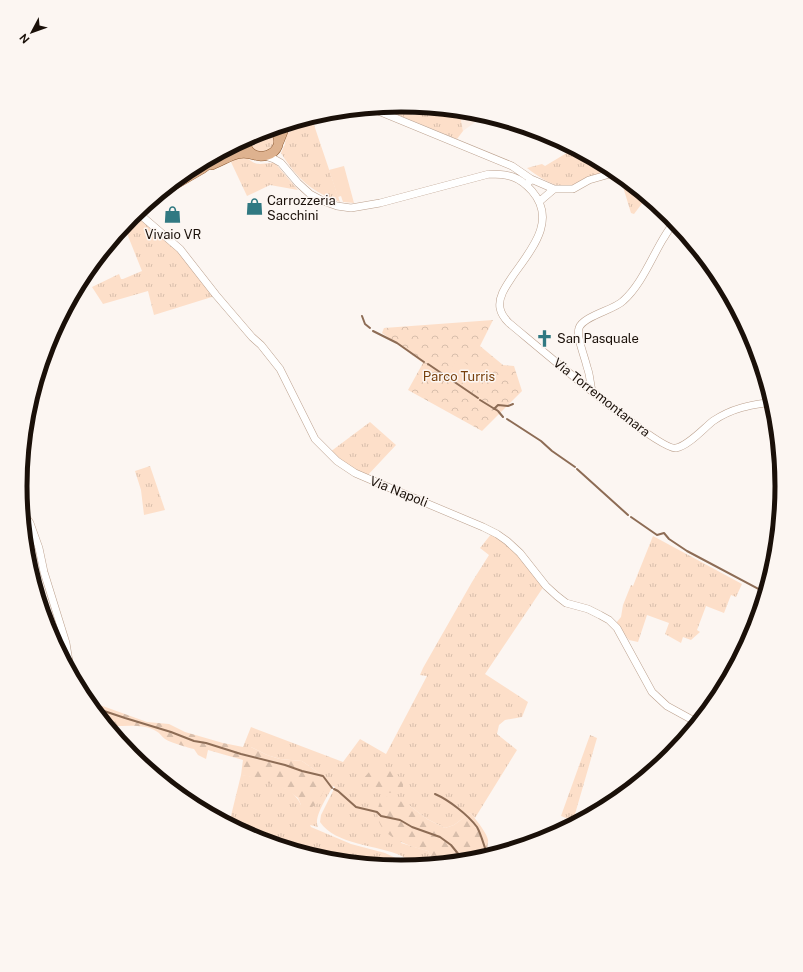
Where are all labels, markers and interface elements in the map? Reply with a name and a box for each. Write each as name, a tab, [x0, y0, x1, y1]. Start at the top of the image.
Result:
north arrow	[12, 12, 52, 52]
text: N	[17, 31, 32, 46]
place label: Carrozzeria Sacchini	[267, 193, 336, 223]
shop icon: Carrozzeria Sacchini	[244, 197, 264, 217]
shop icon: Vivaio VR	[163, 205, 183, 225]
place label: Vivaio VR	[145, 227, 201, 242]
church icon: San Pasquale	[534, 328, 554, 348]
place label: San Pasquale	[557, 331, 639, 346]
street label: Via Torremontanara	[550, 355, 653, 440]
park label: Parco Turris	[423, 369, 495, 384]
street label: Via Napoli	[368, 473, 430, 510]

